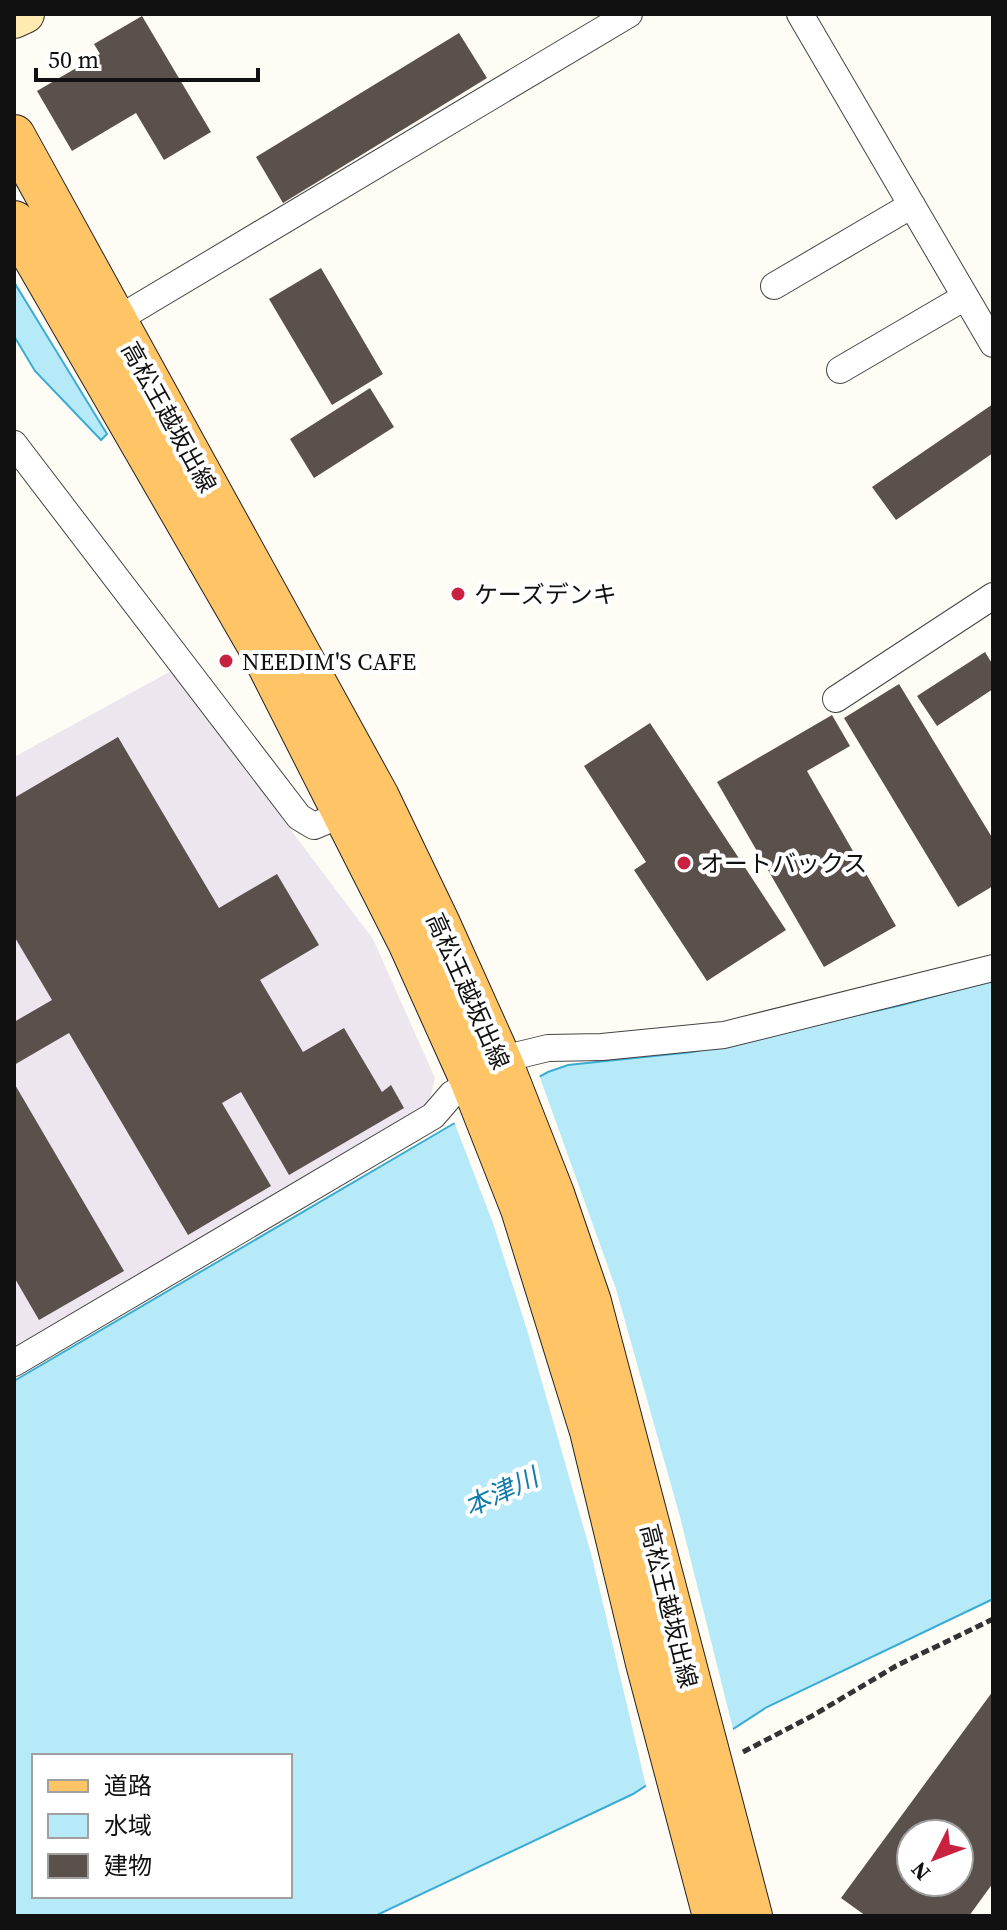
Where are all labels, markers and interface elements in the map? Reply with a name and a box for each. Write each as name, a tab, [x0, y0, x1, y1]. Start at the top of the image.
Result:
scale bar	[36, 32, 258, 82]
text: 50 m	[48, 43, 99, 76]
street label: 高松王越坂出線	[114, 336, 224, 498]
place label: ケーズデンキ	[474, 578, 617, 611]
marker: ケーズデンキ	[449, 585, 467, 603]
place label: NEEDIM'S CAFE	[242, 645, 416, 678]
marker: NEEDIM'S CAFE	[217, 652, 235, 670]
place label: オートバックス	[700, 847, 867, 880]
marker: オートバックス	[675, 854, 693, 872]
street label: 高松王越坂出線	[419, 908, 517, 1074]
water label: 本津川	[458, 1458, 547, 1525]
street label: 高松王越坂出線	[633, 1521, 705, 1691]
legend	[32, 1754, 292, 1898]
text: 道路	[104, 1769, 152, 1802]
text: 水域	[104, 1809, 152, 1842]
north arrow	[895, 1818, 975, 1898]
text: 建物	[104, 1849, 152, 1882]
text: N	[904, 1855, 937, 1887]

